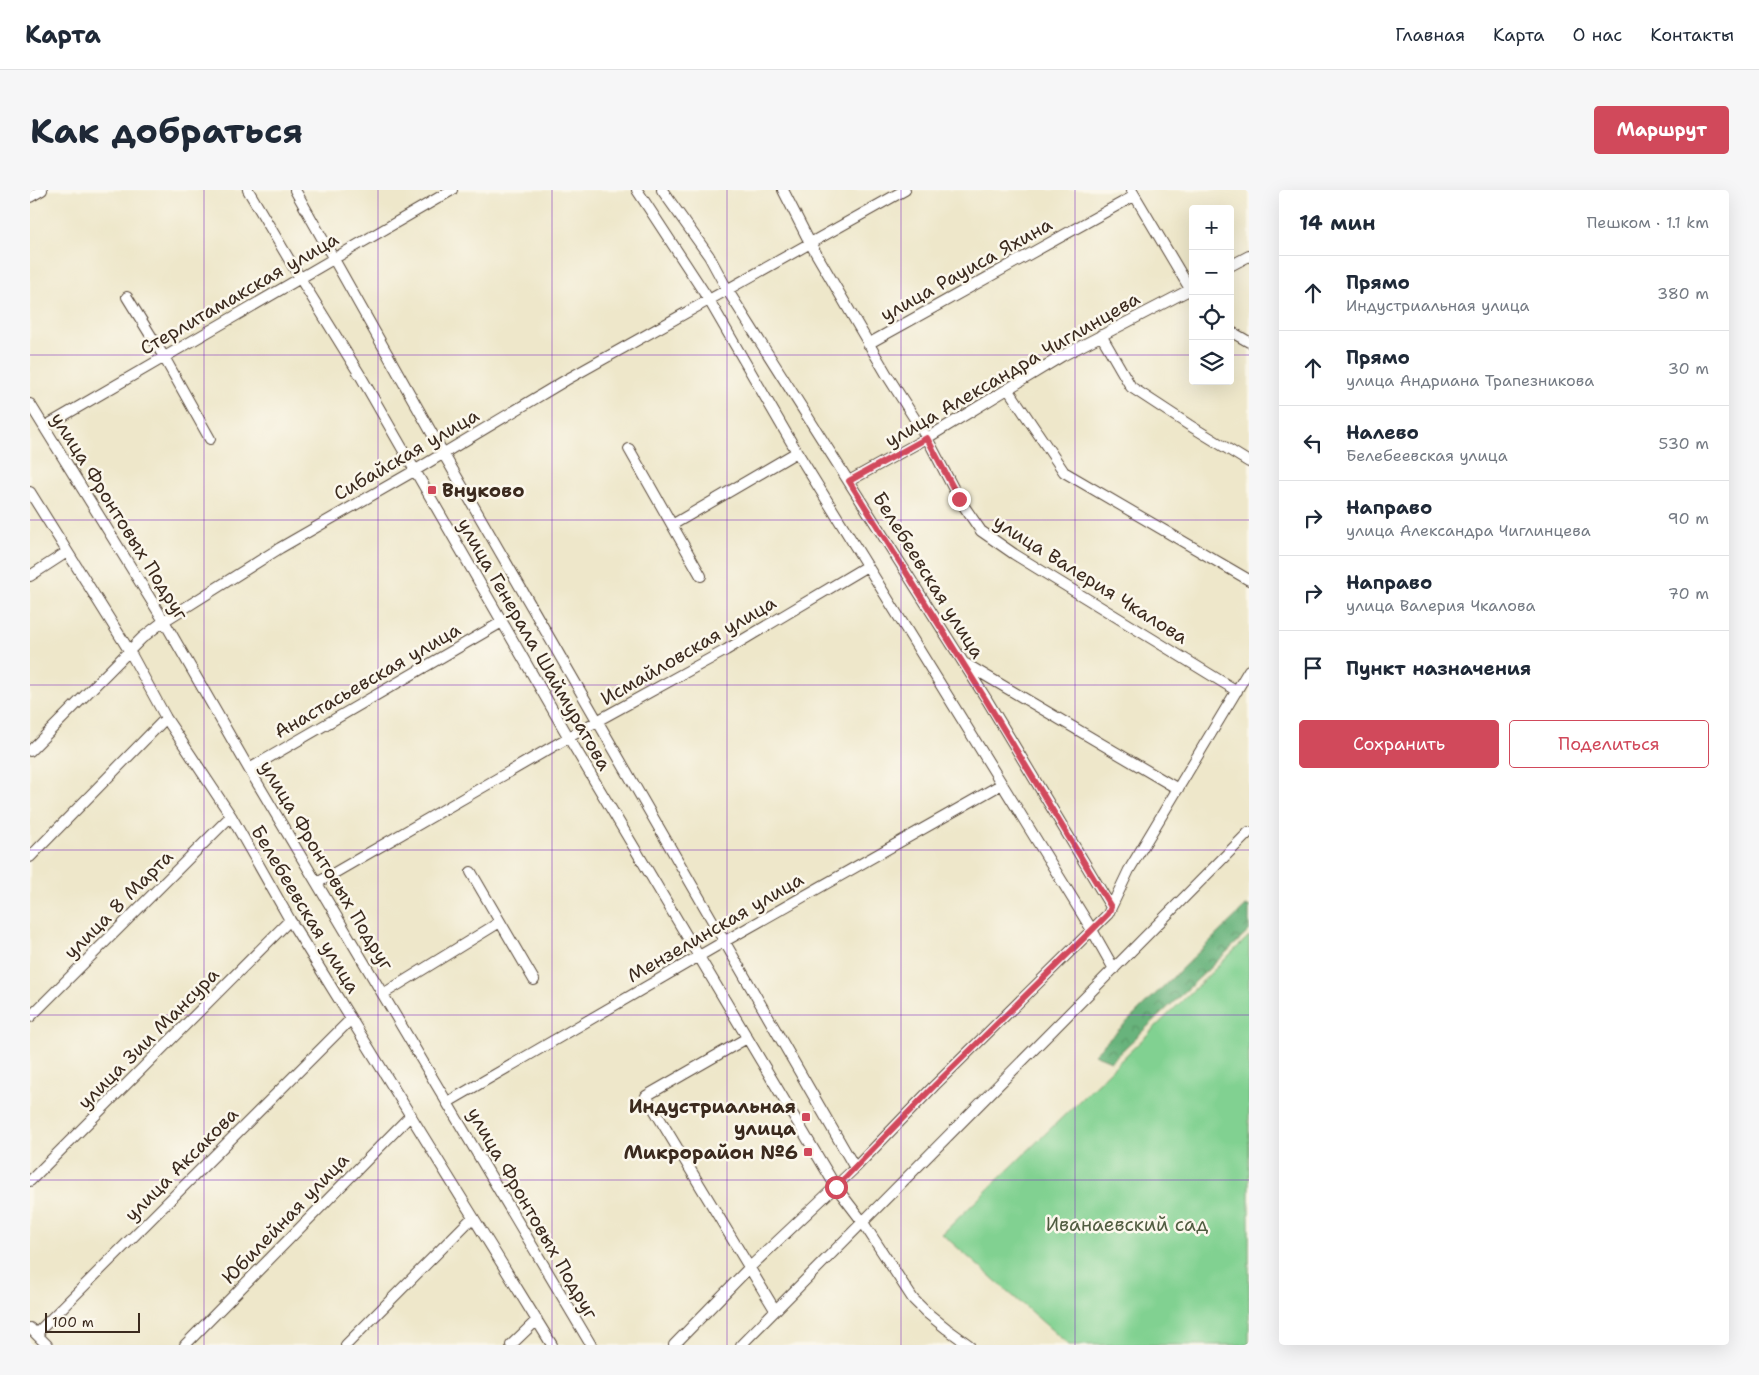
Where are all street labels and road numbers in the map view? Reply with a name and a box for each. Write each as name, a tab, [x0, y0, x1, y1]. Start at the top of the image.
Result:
street label: улица Рауиса Яхина	[876, 212, 1057, 327]
street label: Стерлитамакская улица	[135, 226, 343, 361]
street label: улица Александра Чиглинцева	[880, 286, 1144, 453]
street label: Сибайская улица	[329, 403, 484, 506]
street label: улица Фронтовых Подруг	[45, 408, 194, 625]
street label: Белебеевская улица	[867, 487, 990, 663]
street label: улица Валерия Чкалова	[989, 509, 1193, 650]
street label: улица Генерала Шаймуратова	[452, 514, 617, 775]
street label: Исмайловская улица	[596, 590, 781, 711]
street label: Анастасьевская улица	[270, 617, 465, 744]
street label: улица Фронтовых Подруг	[254, 756, 400, 975]
street label: Белебеевская улица	[245, 821, 366, 998]
street label: улица 8 Марта	[58, 844, 178, 964]
street label: Мензелинская улица	[623, 867, 808, 988]
street label: улица Зии Мансура	[72, 962, 225, 1114]
street label: улица Аксакова	[119, 1102, 244, 1227]
street label: улица Фронтовых Подруг	[462, 1103, 604, 1324]
street label: Юбилейная улица	[216, 1147, 354, 1289]

